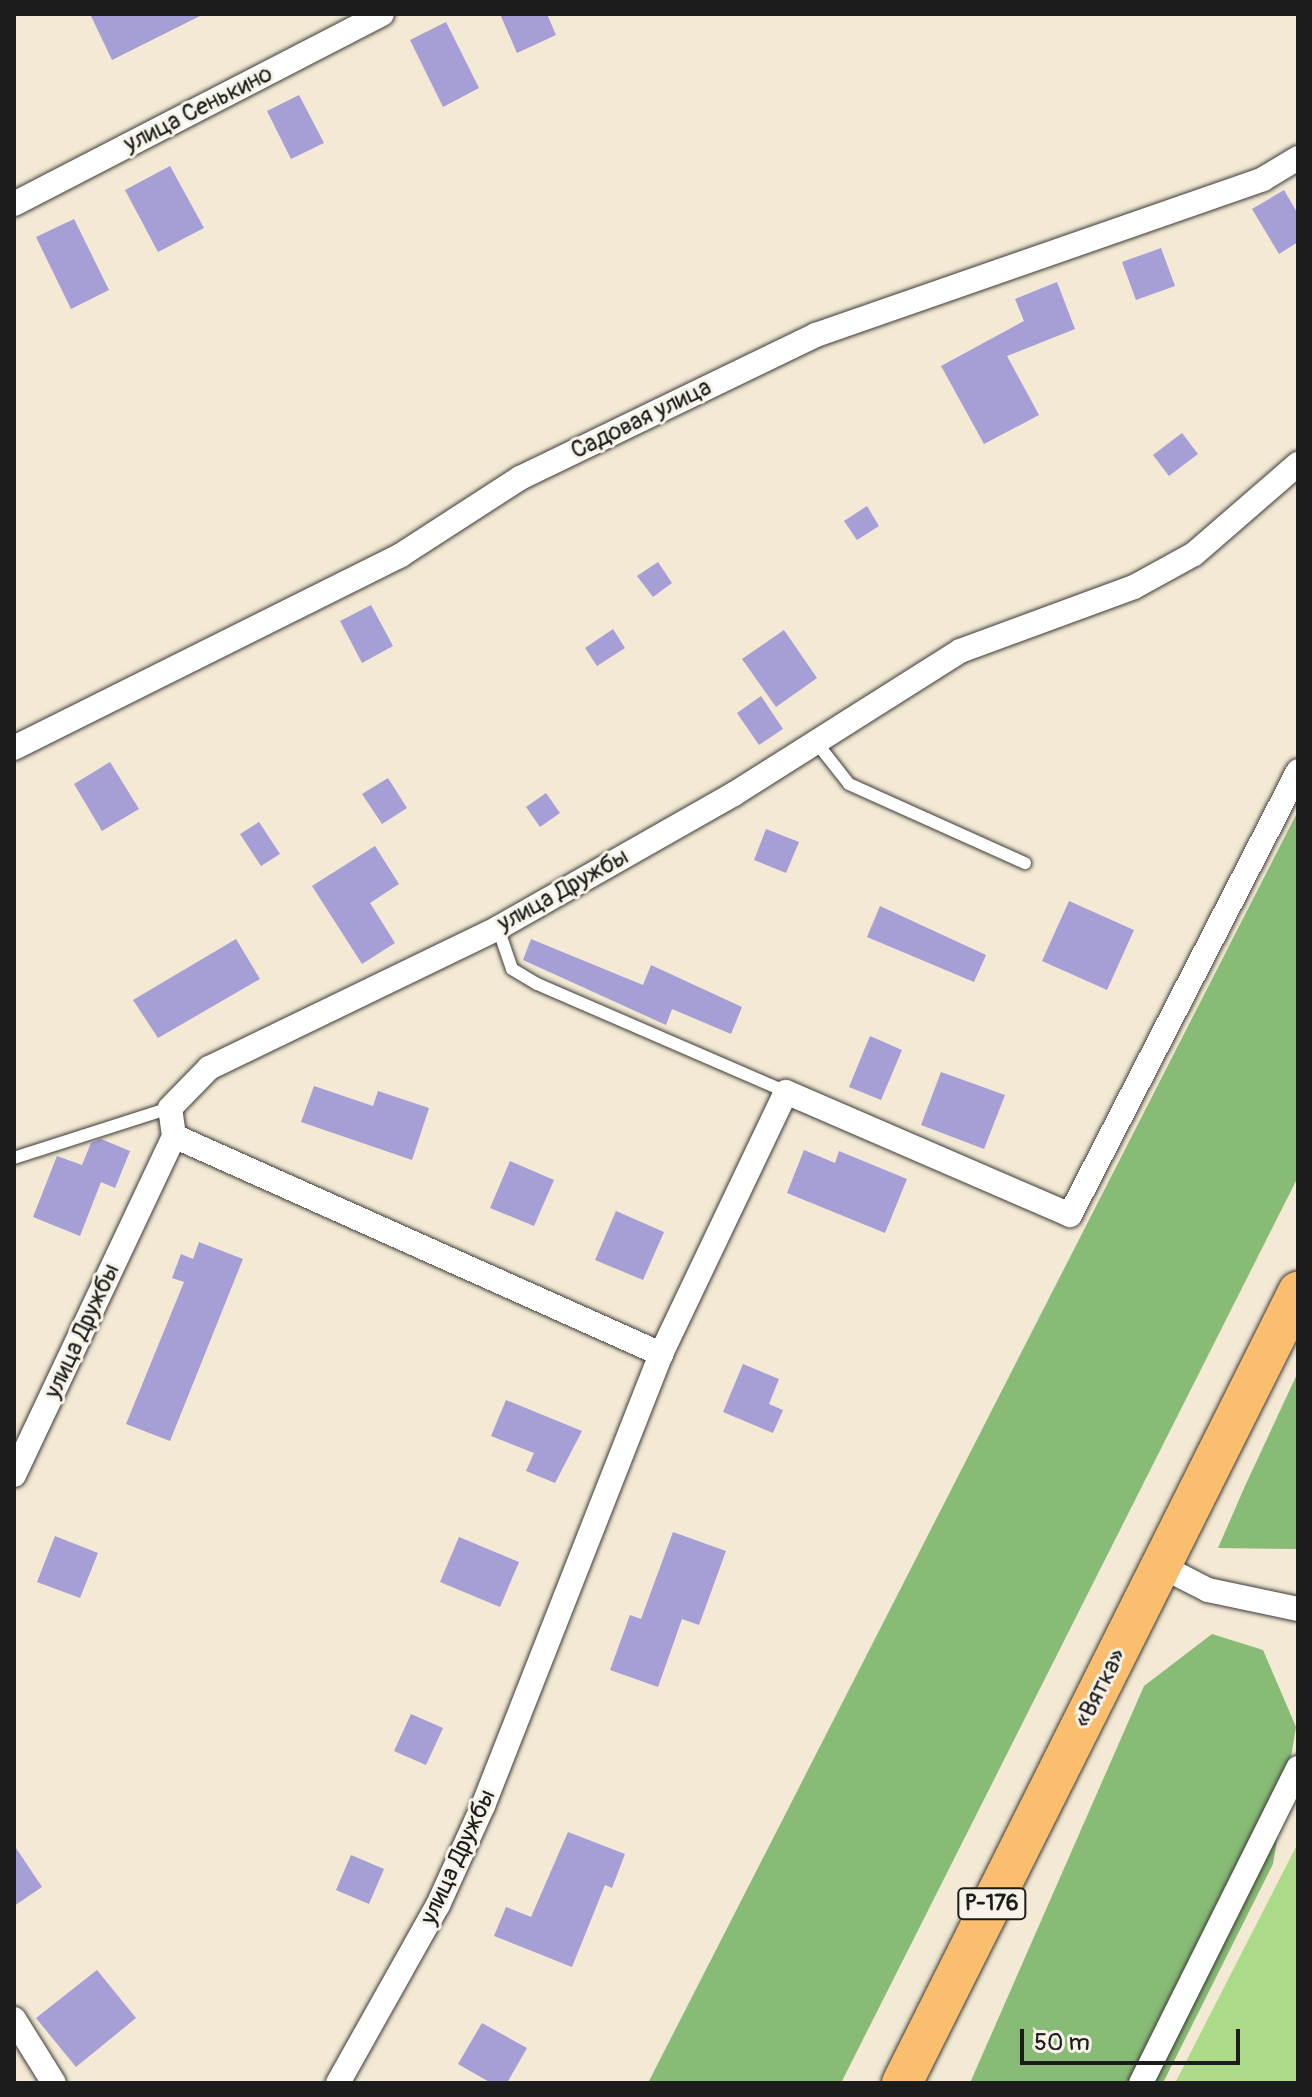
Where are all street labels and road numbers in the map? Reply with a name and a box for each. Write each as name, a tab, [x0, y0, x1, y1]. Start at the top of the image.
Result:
street label: улица Сенькино	[119, 59, 277, 159]
street label: Садовая улица	[566, 373, 716, 465]
street label: улица Дружбы	[492, 842, 634, 938]
street label: улица Дружбы	[38, 1259, 126, 1403]
street label: «Вятка»	[1068, 1644, 1132, 1732]
street label: улица Дружбы	[414, 1785, 502, 1929]
road number: Р-176	[956, 1886, 1028, 1922]

